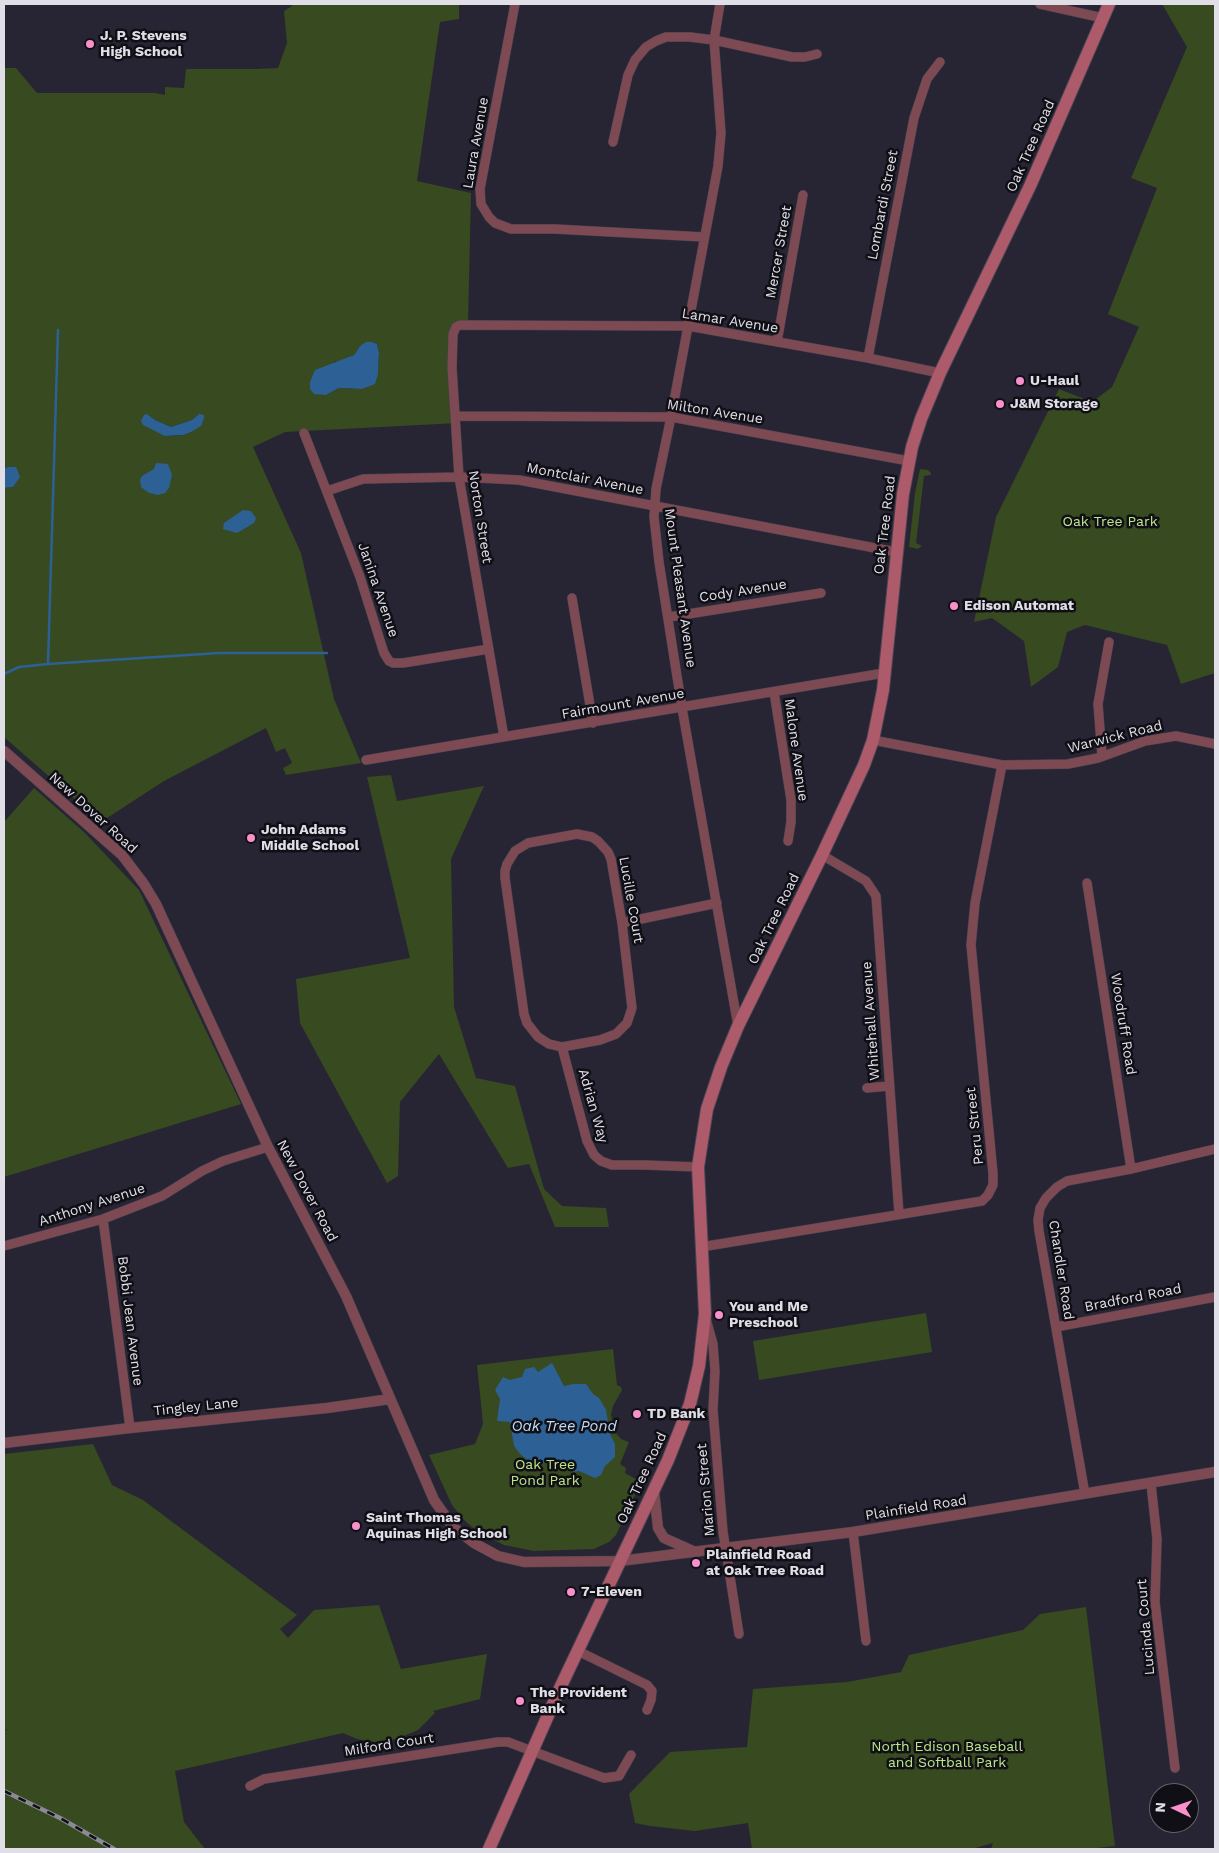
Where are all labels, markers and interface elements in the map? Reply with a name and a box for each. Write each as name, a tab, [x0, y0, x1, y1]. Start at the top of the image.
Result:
place label: J. P. Stevens High School	[100, 28, 187, 60]
marker: J. P. Stevens High School	[84, 38, 96, 50]
street label: Laura Avenue	[460, 96, 492, 190]
street label: Oak Tree Road	[1003, 97, 1059, 195]
street label: Lombardi Street	[864, 149, 902, 261]
street label: Mercer Street	[763, 204, 795, 300]
street label: Lamar Avenue	[681, 305, 779, 337]
place label: U-Haul	[1030, 373, 1079, 389]
marker: U-Haul	[1014, 375, 1026, 387]
street label: Milton Avenue	[666, 396, 764, 428]
place label: J&M Storage	[1010, 396, 1098, 412]
marker: J&M Storage	[994, 398, 1006, 410]
street label: Montclair Avenue	[525, 459, 645, 499]
street label: Norton Street	[464, 469, 496, 565]
street label: Oak Tree Road	[871, 475, 899, 575]
street label: Mount Pleasant Avenue	[660, 507, 700, 669]
park label: Oak Tree Park	[1062, 514, 1158, 530]
street label: Janina Avenue	[354, 541, 402, 639]
street label: Cody Avenue	[698, 576, 788, 606]
place label: Edison Automat	[964, 598, 1074, 614]
marker: Edison Automat	[948, 600, 960, 612]
street label: Fairmount Avenue	[560, 685, 686, 723]
street label: Malone Avenue	[780, 698, 812, 802]
street label: Warwick Road	[1066, 717, 1164, 757]
street label: New Dover Road	[45, 769, 141, 857]
place label: John Adams Middle School	[261, 822, 359, 854]
marker: John Adams Middle School	[245, 832, 257, 844]
street label: Lucille Court	[615, 855, 647, 945]
street label: Oak Tree Road	[745, 871, 803, 967]
street label: Whitehall Avenue	[858, 961, 884, 1081]
street label: Woodruff Road	[1107, 972, 1139, 1076]
street label: Adrian Way	[574, 1067, 612, 1145]
street label: Peru Street	[963, 1086, 987, 1166]
street label: New Dover Road	[273, 1137, 341, 1245]
street label: Anthony Avenue	[37, 1180, 147, 1230]
street label: Chandler Road	[1045, 1219, 1077, 1321]
street label: Bobbi Jean Avenue	[114, 1255, 146, 1387]
street label: Bradford Road	[1083, 1280, 1183, 1316]
place label: You and Me Preschool	[729, 1299, 808, 1331]
marker: You and Me Preschool	[713, 1309, 725, 1321]
street label: Tingley Lane	[153, 1394, 239, 1420]
place label: TD Bank	[647, 1406, 705, 1422]
marker: TD Bank	[631, 1408, 643, 1420]
water label: Oak Tree Pond	[511, 1418, 617, 1436]
street label: Oak Tree Road	[613, 1430, 671, 1526]
street label: Marion Street	[694, 1443, 718, 1537]
park label: Oak Tree Pond Park	[510, 1457, 580, 1490]
street label: Plainfield Road	[864, 1492, 968, 1524]
place label: Saint Thomas Aquinas High School	[366, 1510, 507, 1542]
marker: Saint Thomas Aquinas High School	[350, 1520, 362, 1532]
place label: Plainfield Road at Oak Tree Road	[706, 1547, 824, 1580]
marker: Plainfield Road at Oak Tree Road	[690, 1557, 702, 1569]
street label: Lucinda Court	[1133, 1578, 1159, 1676]
place label: 7-Eleven	[581, 1584, 642, 1600]
marker: 7-Eleven	[565, 1586, 577, 1598]
place label: The Provident Bank	[530, 1685, 627, 1718]
marker: The Provident Bank	[514, 1695, 526, 1707]
street label: Milford Court	[343, 1730, 435, 1760]
park label: North Edison Baseball and Softball Park	[871, 1739, 1023, 1771]
north arrow	[1149, 1783, 1199, 1833]
text: N	[1152, 1802, 1168, 1813]

